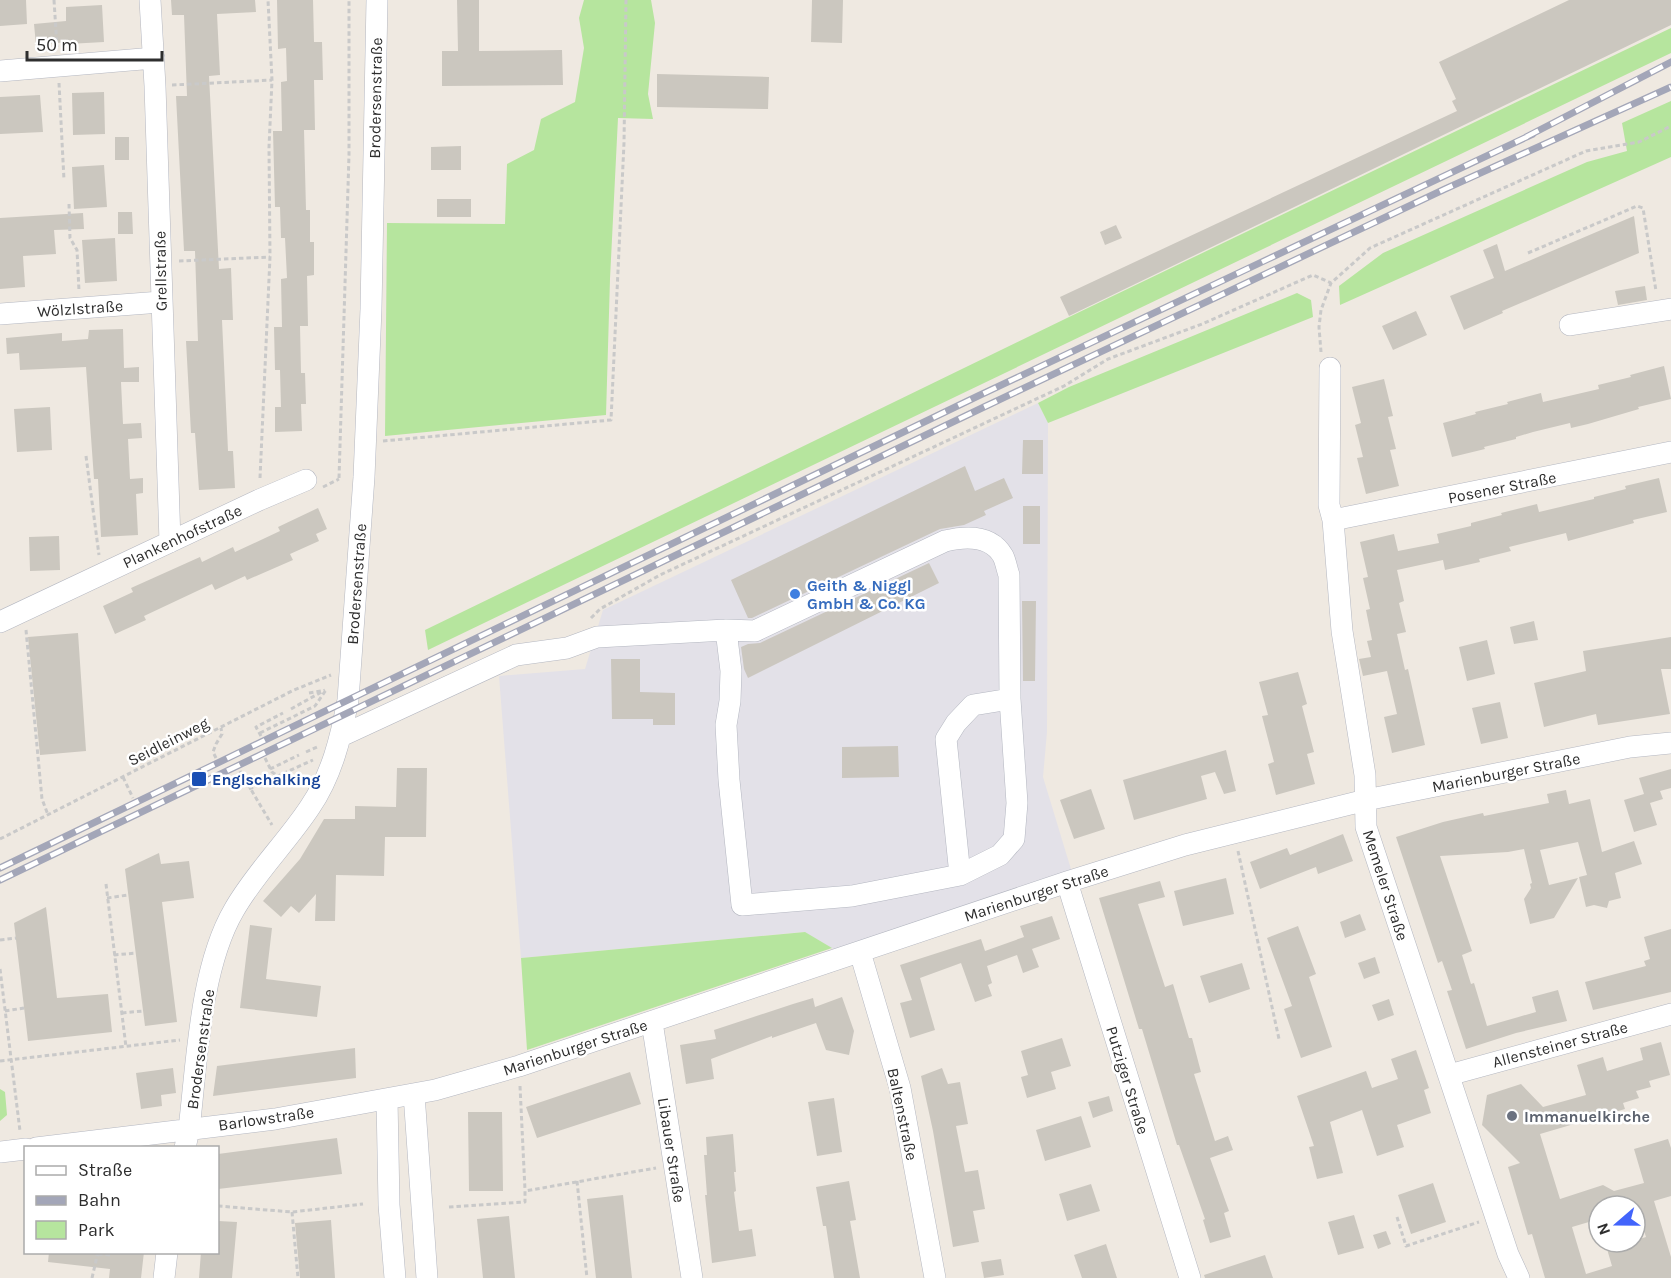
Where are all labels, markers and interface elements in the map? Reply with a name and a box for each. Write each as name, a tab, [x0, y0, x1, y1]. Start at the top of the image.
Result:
scale bar	[27, 24, 162, 62]
text: 50 m	[36, 34, 78, 56]
street label: Brodersenstraße	[365, 37, 386, 159]
street label: Grellstraße	[150, 231, 171, 311]
street label: Wölzlstraße	[36, 296, 124, 321]
street label: Posener Straße	[1446, 468, 1558, 507]
street label: Plankenhofstraße	[120, 501, 245, 572]
street label: Brodersenstraße	[343, 523, 370, 645]
place label: Geith & Niggl GmbH & Co. KG	[807, 576, 926, 613]
marker: Geith & Niggl GmbH & Co. KG	[788, 587, 802, 601]
street label: Seidleinweg	[125, 713, 212, 770]
street label: Marienburger Straße	[1430, 749, 1582, 796]
marker: Englschalking	[190, 770, 208, 788]
place label: Englschalking	[212, 770, 321, 789]
street label: Memeler Straße	[1359, 827, 1412, 943]
street label: Marienburger Straße	[962, 861, 1111, 926]
street label: Brodersenstraße	[183, 988, 218, 1110]
street label: Marienburger Straße	[501, 1015, 650, 1080]
street label: Allensteiner Straße	[1490, 1017, 1630, 1072]
street label: Putziger Straße	[1102, 1024, 1153, 1137]
street label: Baltenstraße	[883, 1066, 922, 1162]
street label: Libauer Straße	[654, 1096, 689, 1204]
street label: Barlowstraße	[217, 1102, 315, 1135]
place label: Immanuelkirche	[1524, 1107, 1650, 1126]
marker: Immanuelkirche	[1505, 1109, 1519, 1123]
legend	[24, 1146, 219, 1254]
text: Straße	[78, 1159, 132, 1181]
text: Bahn	[78, 1189, 121, 1211]
north arrow	[1587, 1194, 1647, 1254]
text: Park	[78, 1219, 115, 1241]
text: N	[1592, 1220, 1614, 1238]

